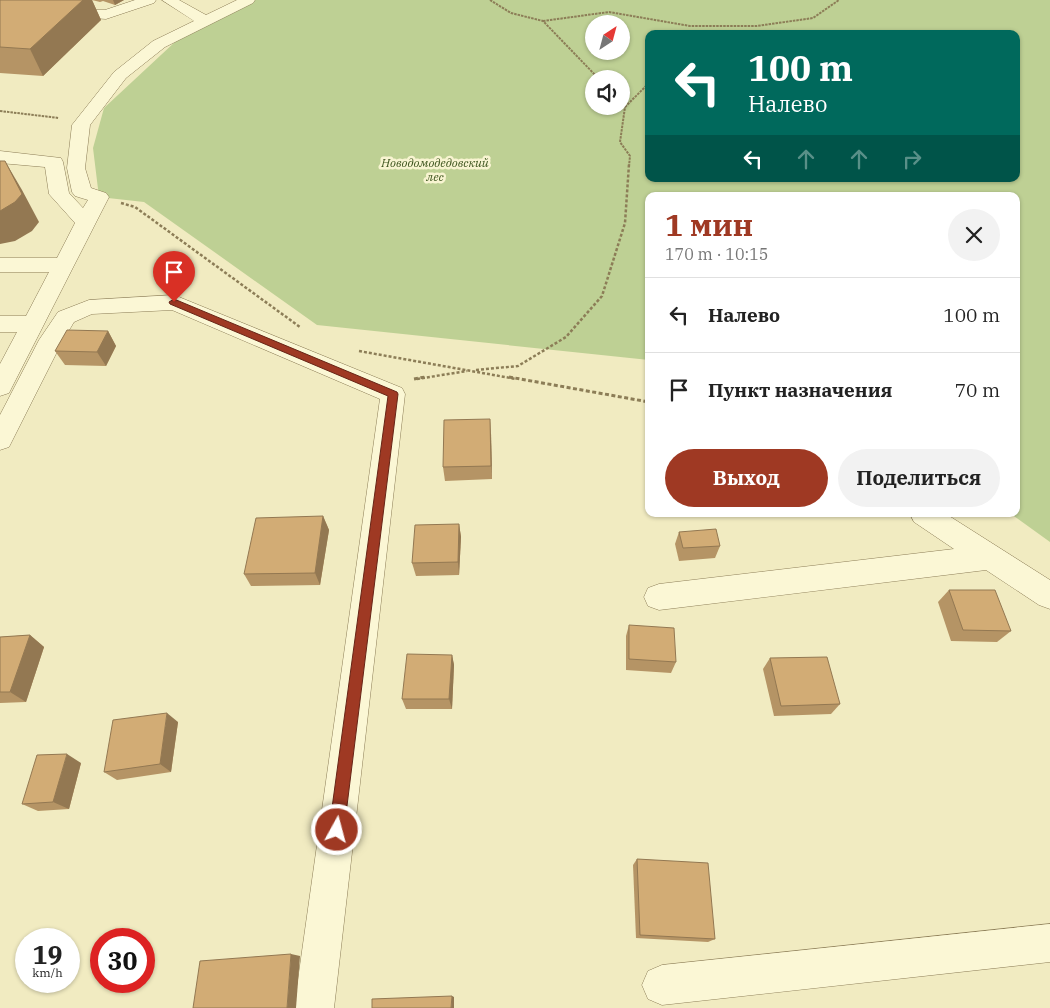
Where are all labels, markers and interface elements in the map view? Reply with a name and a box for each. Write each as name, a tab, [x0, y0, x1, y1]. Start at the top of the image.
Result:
north arrow	[585, 15, 630, 60]
map controls	[585, 15, 630, 115]
text: 100 m	[748, 45, 853, 91]
icon: left	[665, 50, 730, 115]
button: sound	[585, 70, 630, 115]
text: Налево	[748, 89, 827, 118]
icon: left	[739, 145, 767, 173]
icon: ahead	[792, 145, 820, 173]
icon: ahead	[845, 145, 873, 173]
icon: right	[898, 145, 926, 173]
park label: Новодомодедовский лес	[380, 155, 489, 184]
text: 1 мин	[665, 205, 753, 244]
button: close	[948, 209, 1000, 261]
text: 170 m · 10:15	[665, 244, 768, 264]
pin	[153, 251, 195, 302]
icon: arrive	[160, 258, 188, 286]
icon: left	[665, 301, 693, 329]
text: Налево	[708, 303, 780, 327]
text: 100 m	[943, 303, 1000, 327]
icon: arrive	[665, 376, 693, 404]
text: Пункт назначения	[708, 378, 892, 402]
text: 70 m	[955, 378, 1000, 402]
button: Выход	[665, 449, 828, 507]
button: Поделиться	[838, 449, 1000, 507]
position arrow	[310, 803, 362, 855]
speed limit sign: 30	[90, 928, 155, 993]
text: 19	[32, 938, 63, 971]
text: km/h	[32, 965, 63, 980]

